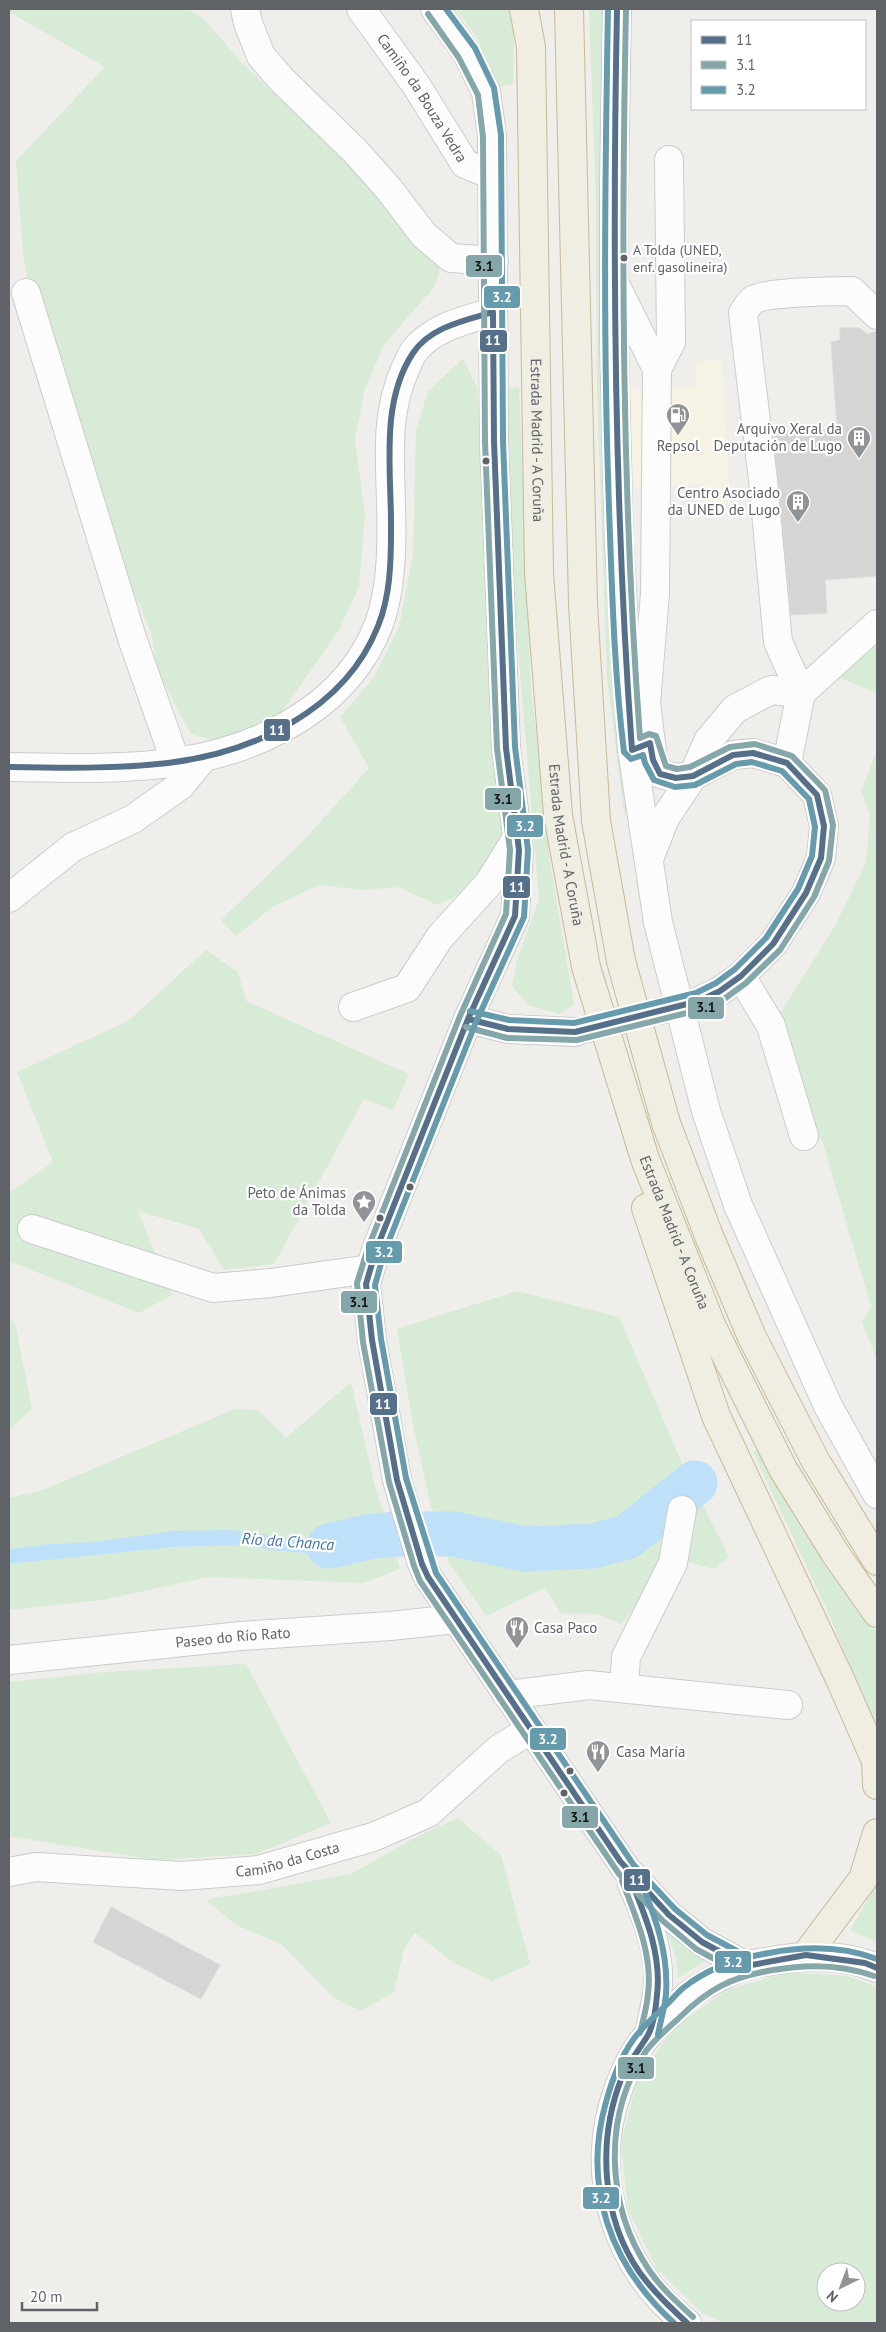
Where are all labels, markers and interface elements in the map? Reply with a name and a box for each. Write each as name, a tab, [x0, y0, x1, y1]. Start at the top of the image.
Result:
legend	[691, 20, 866, 110]
street label: Camiño da Bouza Vedra	[373, 30, 472, 166]
text: 11	[736, 30, 752, 49]
text: 3.1	[736, 55, 756, 74]
text: 3.2	[736, 80, 756, 99]
place label: A Tolda (UNED, enf. gasolineira)	[633, 241, 727, 276]
marker: A Tolda (UNED, enf. gasolineira)	[619, 253, 629, 263]
line badge: 3.1	[465, 254, 503, 278]
text: 3.1	[474, 257, 494, 275]
line badge: 3.2	[483, 285, 521, 309]
text: 3.2	[492, 288, 512, 306]
line badge: 11	[479, 329, 508, 353]
text: 11	[485, 331, 501, 349]
street label: Estrada Madrid - A Coruña	[527, 358, 548, 522]
fuel station icon: Repsol	[665, 402, 691, 436]
place label: Arquivo Xeral da Deputación de Lugo	[713, 419, 842, 455]
building icon: Arquivo Xeral da Deputación de Lugo	[846, 425, 872, 459]
place label: Repsol	[657, 436, 700, 455]
unlabelled marker	[481, 456, 491, 466]
place label: Centro Asociado da UNED de Lugo	[667, 483, 780, 519]
building icon: Centro Asociado da UNED de Lugo	[785, 489, 811, 523]
line badge: 11	[263, 718, 291, 742]
text: 11	[269, 721, 285, 739]
street label: Estrada Madrid - A Coruña	[545, 763, 588, 927]
line badge: 3.1	[484, 787, 522, 811]
text: 3.1	[493, 790, 513, 808]
line badge: 3.2	[506, 814, 544, 838]
text: 3.2	[515, 817, 535, 835]
line badge: 11	[502, 875, 531, 899]
text: 11	[509, 878, 525, 896]
line badge: 3.1	[687, 996, 725, 1020]
text: 3.1	[696, 998, 716, 1016]
street label: Estrada Madrid - A Coruña	[636, 1153, 714, 1312]
unlabelled marker	[405, 1182, 415, 1192]
place label: Peto de Ánimas da Tolda	[247, 1183, 346, 1219]
place icon: Peto de Ánimas da Tolda	[351, 1189, 377, 1223]
unlabelled marker	[375, 1213, 385, 1223]
line badge: 3.2	[365, 1240, 403, 1264]
text: 3.2	[374, 1243, 394, 1261]
line badge: 3.1	[340, 1290, 378, 1314]
text: 3.1	[349, 1293, 369, 1311]
line badge: 11	[369, 1392, 398, 1416]
text: 11	[375, 1395, 391, 1413]
water label: Río da Chanca	[241, 1528, 335, 1554]
restaurant icon: Casa Paco	[504, 1615, 530, 1649]
place label: Casa Paco	[534, 1618, 597, 1637]
street label: Paseo do Río Rato	[174, 1623, 291, 1652]
line badge: 3.2	[529, 1727, 567, 1751]
text: 3.2	[538, 1730, 558, 1748]
restaurant icon: Casa María	[585, 1739, 611, 1773]
place label: Casa María	[616, 1742, 685, 1761]
unlabelled marker	[565, 1766, 575, 1776]
unlabelled marker	[559, 1788, 569, 1798]
line badge: 3.1	[561, 1805, 599, 1829]
text: 3.1	[570, 1808, 590, 1826]
street label: Camiño da Costa	[235, 1837, 342, 1881]
line badge: 11	[623, 1868, 651, 1892]
text: 11	[629, 1871, 645, 1889]
line badge: 3.2	[714, 1950, 752, 1974]
text: 3.2	[723, 1953, 743, 1971]
line badge: 3.1	[617, 2056, 655, 2080]
text: 3.1	[626, 2059, 646, 2077]
line badge: 3.2	[582, 2186, 620, 2210]
text: 3.2	[591, 2189, 611, 2207]
north arrow	[816, 2262, 866, 2312]
scale bar	[22, 2280, 98, 2312]
text: 20 m	[30, 2287, 63, 2306]
text: N	[823, 2287, 842, 2306]

